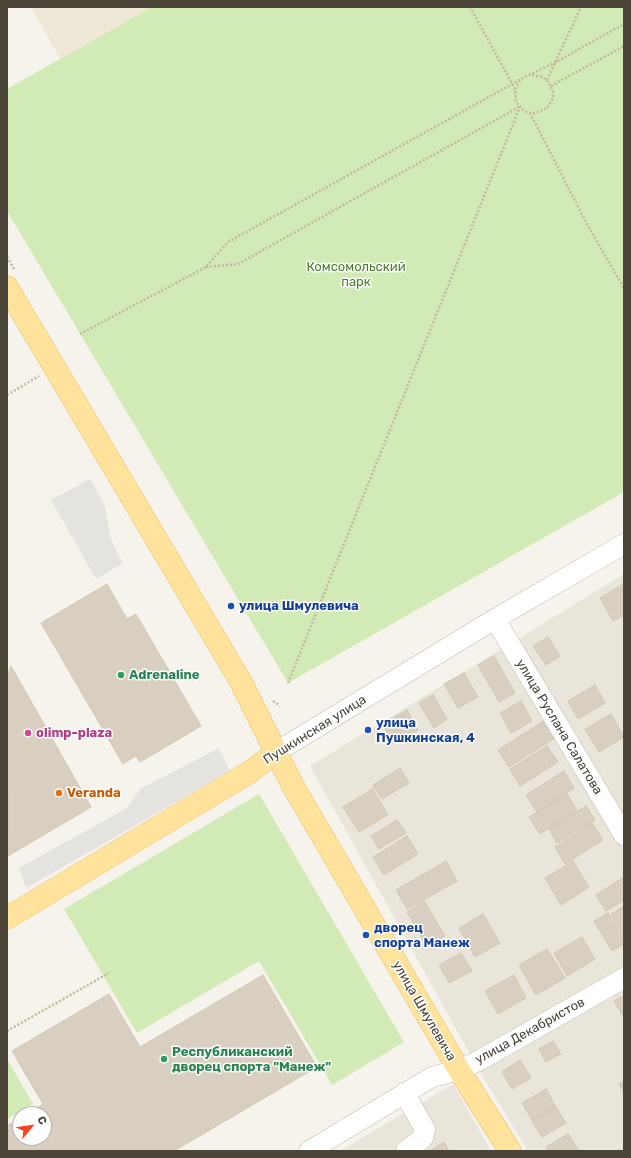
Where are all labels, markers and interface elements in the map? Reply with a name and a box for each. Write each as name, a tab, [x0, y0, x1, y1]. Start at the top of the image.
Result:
park label: Комсомольский парк	[306, 259, 406, 290]
place label: улица Шмулевича	[239, 598, 359, 614]
marker: улица Шмулевича	[226, 601, 236, 611]
street label: улица Руслана Салатова	[512, 657, 606, 797]
place label: Adrenaline	[129, 667, 200, 683]
marker: Adrenaline	[116, 670, 126, 680]
street label: Пушкинская улица	[261, 692, 369, 768]
place label: улица Пушкинская, 4	[376, 715, 475, 746]
place label: olimp-plaza	[36, 725, 112, 741]
marker: улица Пушкинская, 4	[363, 725, 373, 735]
marker: olimp-plaza	[23, 728, 33, 738]
place label: Veranda	[67, 785, 121, 801]
marker: Veranda	[54, 788, 64, 798]
place label: дворец спорта Манеж	[374, 920, 470, 951]
marker: дворец спорта Манеж	[361, 930, 371, 940]
street label: улица Шмулевича	[389, 958, 459, 1064]
street label: улица Декабристов	[472, 994, 588, 1068]
place label: Республиканский дворец спорта "Манеж"	[172, 1044, 331, 1075]
marker: Республиканский дворец спорта "Манеж"	[159, 1054, 169, 1064]
north arrow	[12, 1106, 52, 1146]
text: С	[34, 1114, 50, 1127]

